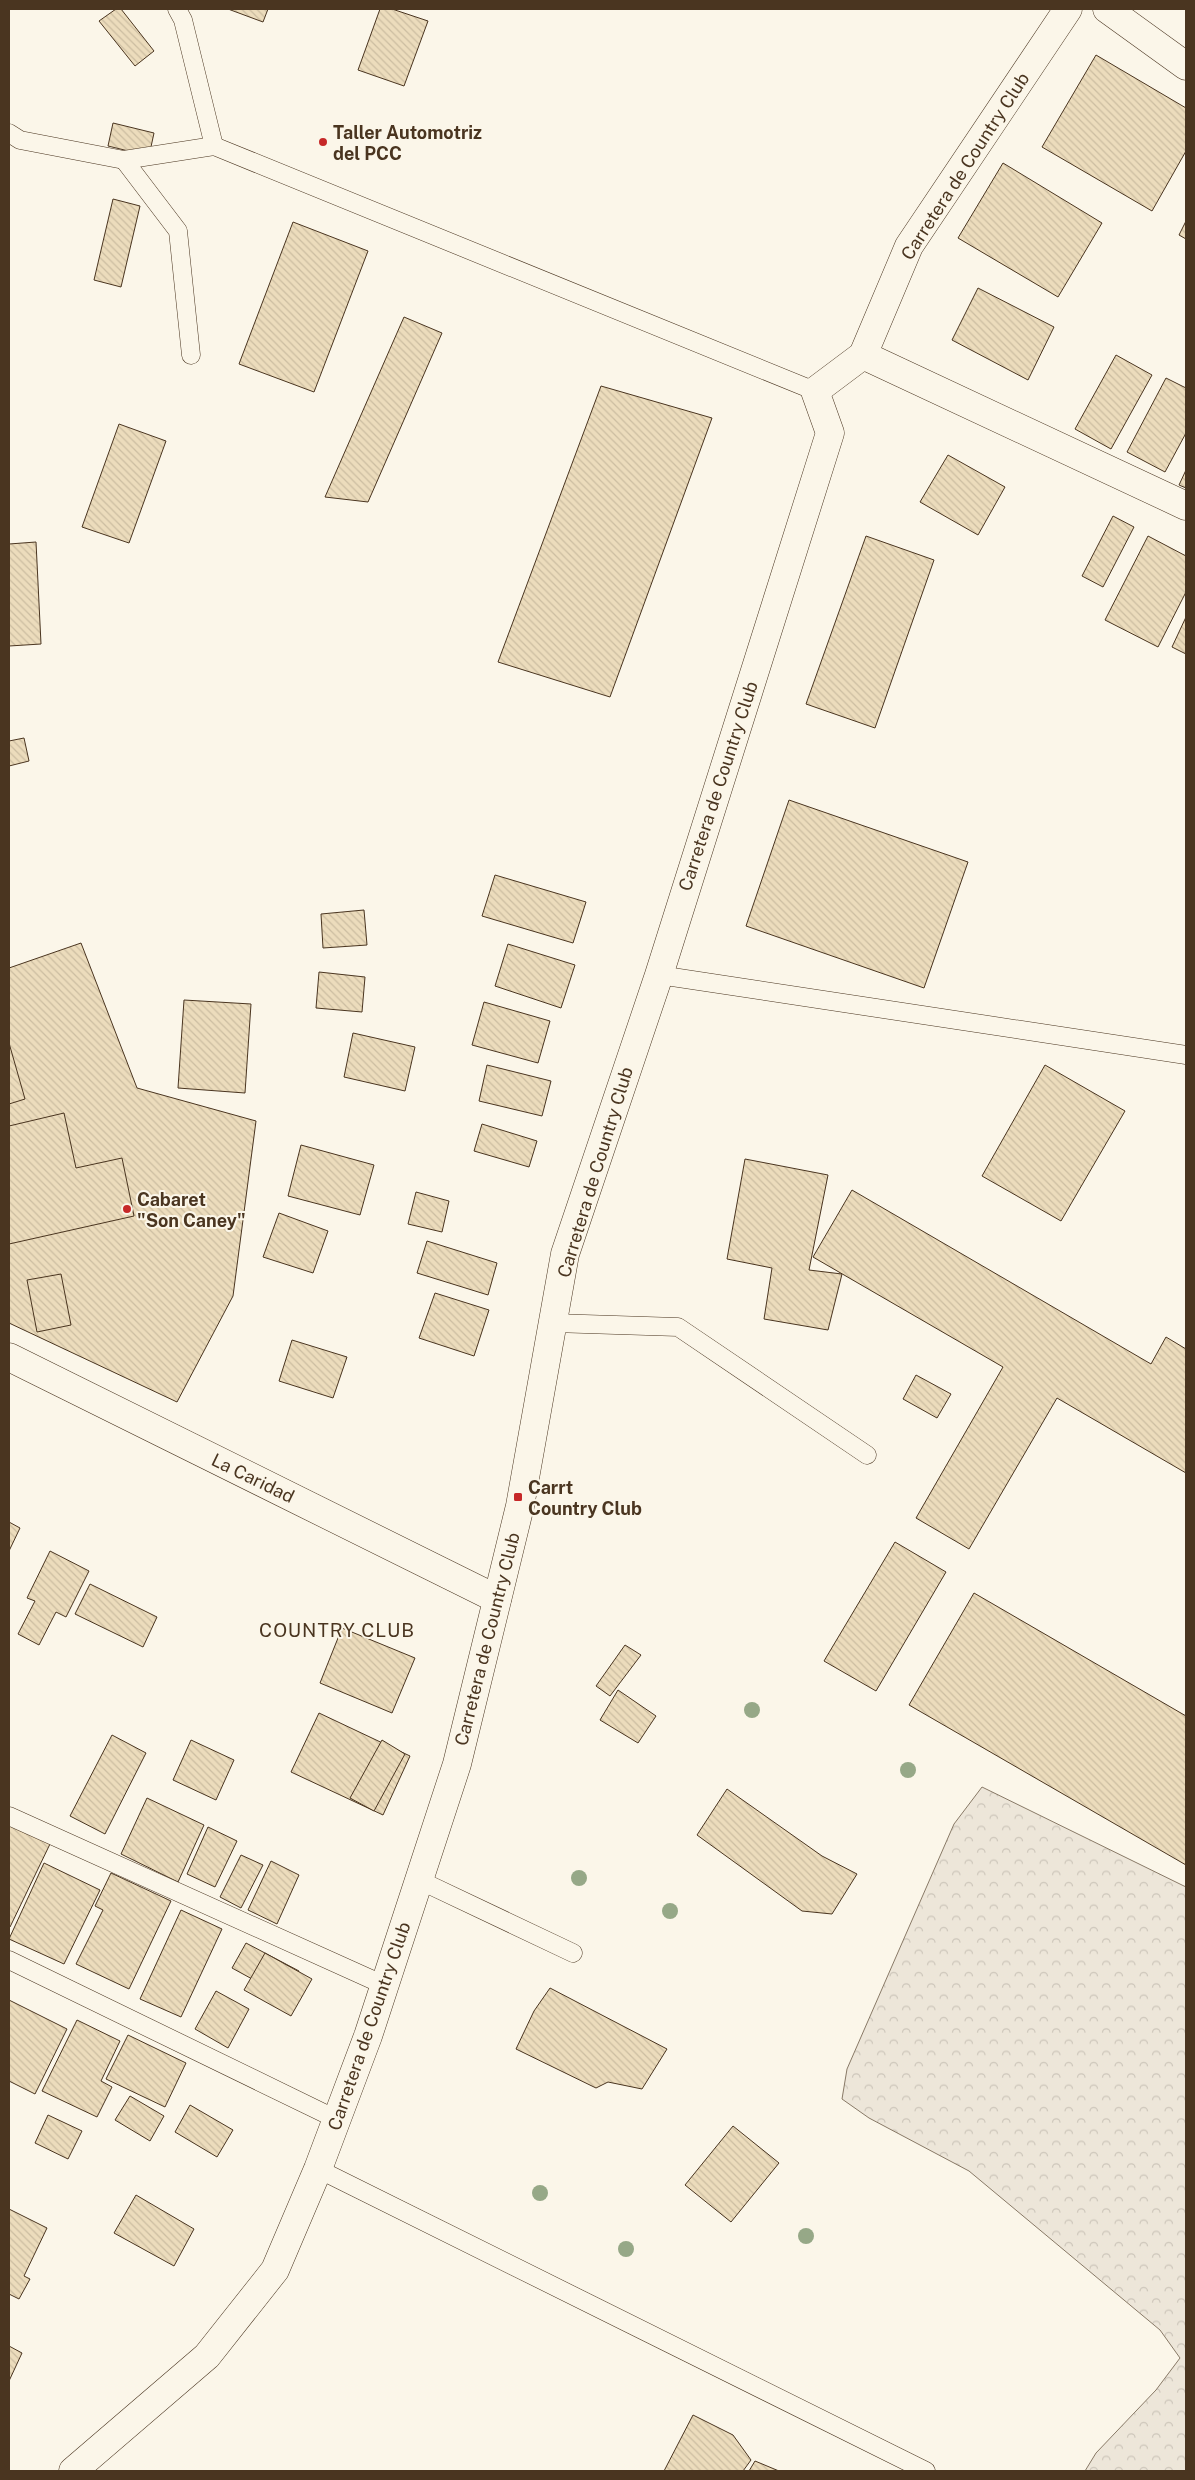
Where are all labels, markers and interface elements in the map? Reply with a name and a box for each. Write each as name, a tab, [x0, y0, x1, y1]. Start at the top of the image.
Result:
street label: Carretera de Country Club	[897, 68, 1033, 264]
place label: Taller Automotriz del PCC	[333, 122, 482, 164]
marker: Taller Automotriz del PCC	[317, 136, 329, 148]
street label: Carretera de Country Club	[674, 679, 762, 893]
street label: Carretera de Country Club	[553, 1064, 637, 1280]
place label: Cabaret "Son Caney"	[137, 1189, 246, 1231]
marker: Cabaret "Son Caney"	[121, 1203, 133, 1215]
street label: La Caridad	[208, 1449, 298, 1507]
place label: Carrt Country Club	[528, 1477, 642, 1519]
marker: Carrt Country Club	[512, 1491, 524, 1503]
street label: Carretera de Country Club	[450, 1530, 524, 1748]
district label: COUNTRY CLUB	[259, 1619, 415, 1641]
street label: Carretera de Country Club	[323, 1919, 415, 2133]

